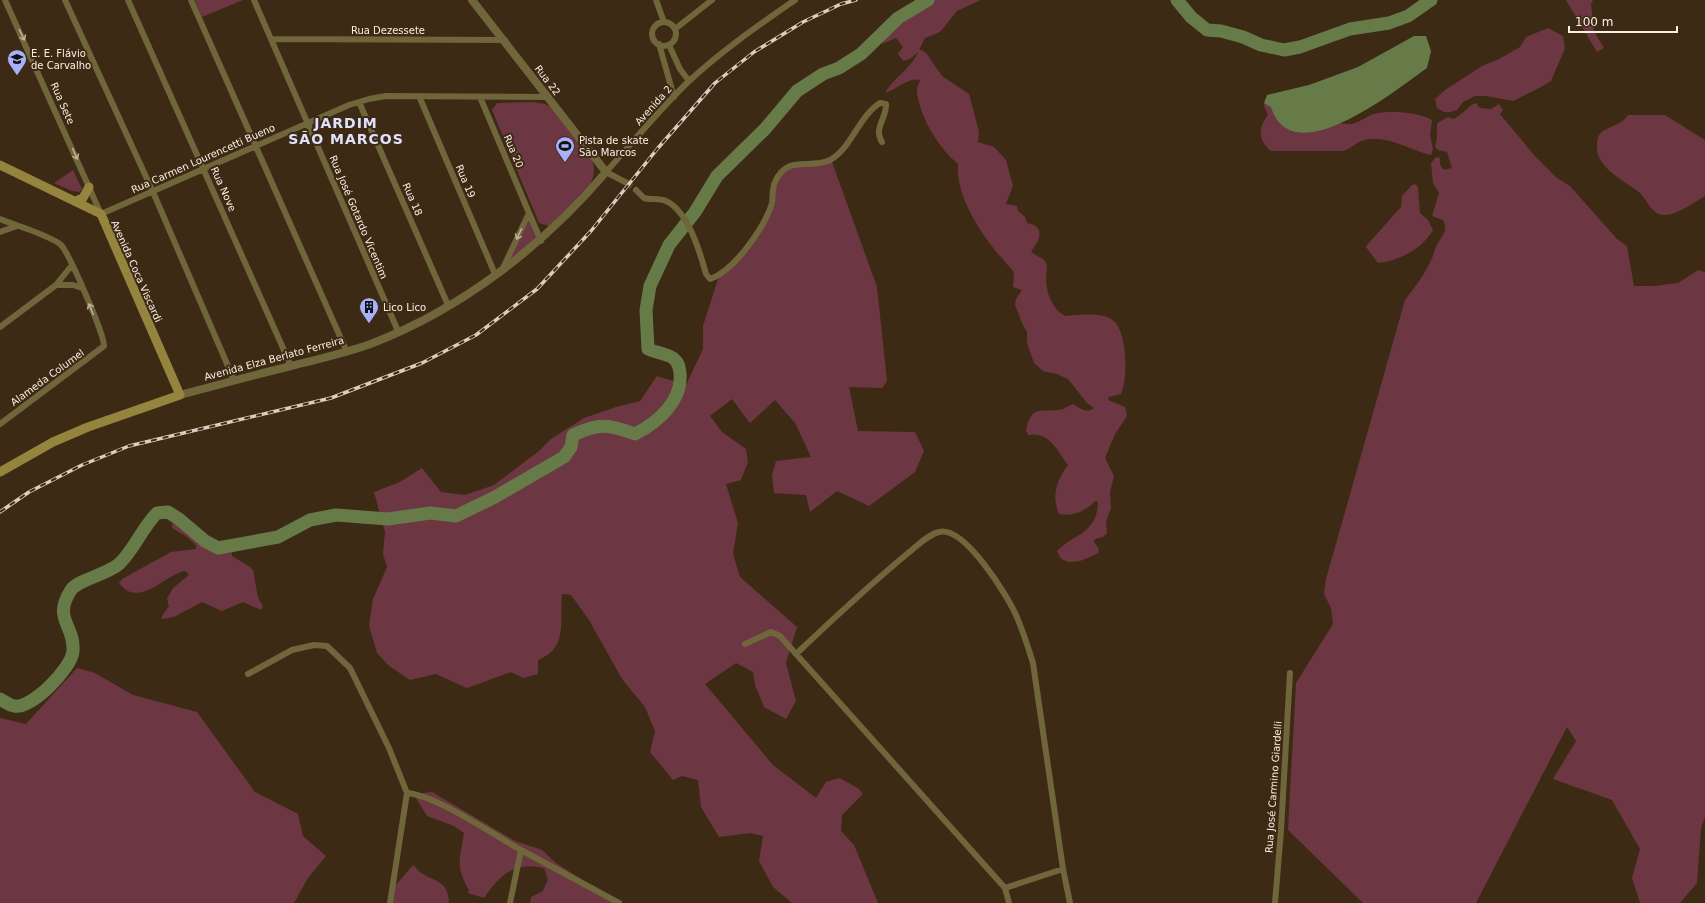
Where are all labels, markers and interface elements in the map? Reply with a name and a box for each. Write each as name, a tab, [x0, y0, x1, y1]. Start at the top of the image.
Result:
scale bar	[1569, 8, 1677, 34]
text: 100 m	[1575, 15, 1613, 29]
street label: Rua Dezessete	[351, 25, 425, 36]
one-way arrow	[19, 29, 26, 41]
school or university icon: E. E. Flávio de Carvalho	[6, 48, 28, 76]
place label: E. E. Flávio de Carvalho	[31, 48, 91, 71]
street label: Rua 22	[533, 63, 562, 98]
street label: Rua Sete	[48, 81, 77, 126]
street label: Avenida 2	[633, 83, 674, 127]
district label: JARDIM SÃO MARCOS	[288, 115, 404, 147]
street label: Rua Carmen Lourencetti Bueno	[130, 122, 277, 195]
street label: Rua 20	[502, 133, 525, 169]
sports icon: Pista de skate São Marcos	[554, 135, 576, 163]
place label: Pista de skate São Marcos	[579, 135, 649, 158]
one-way arrow	[71, 148, 79, 160]
street label: Rua José Gotardo Vicentim	[327, 154, 390, 281]
street label: Rua 19	[454, 163, 477, 199]
street label: Rua Nove	[209, 165, 238, 213]
street label: Rua 18	[400, 181, 425, 217]
street label: Avenida Coca Viscardi	[109, 219, 164, 324]
one-way arrow	[515, 228, 522, 240]
building icon: Lico Lico	[358, 296, 380, 324]
place label: Lico Lico	[383, 302, 426, 313]
one-way arrow	[87, 304, 95, 316]
street label: Avenida Elza Berlato Ferreira	[203, 334, 345, 382]
street label: Alameda Columel	[8, 347, 86, 408]
street label: Rua José Carmino Giardelli	[1263, 721, 1284, 853]

